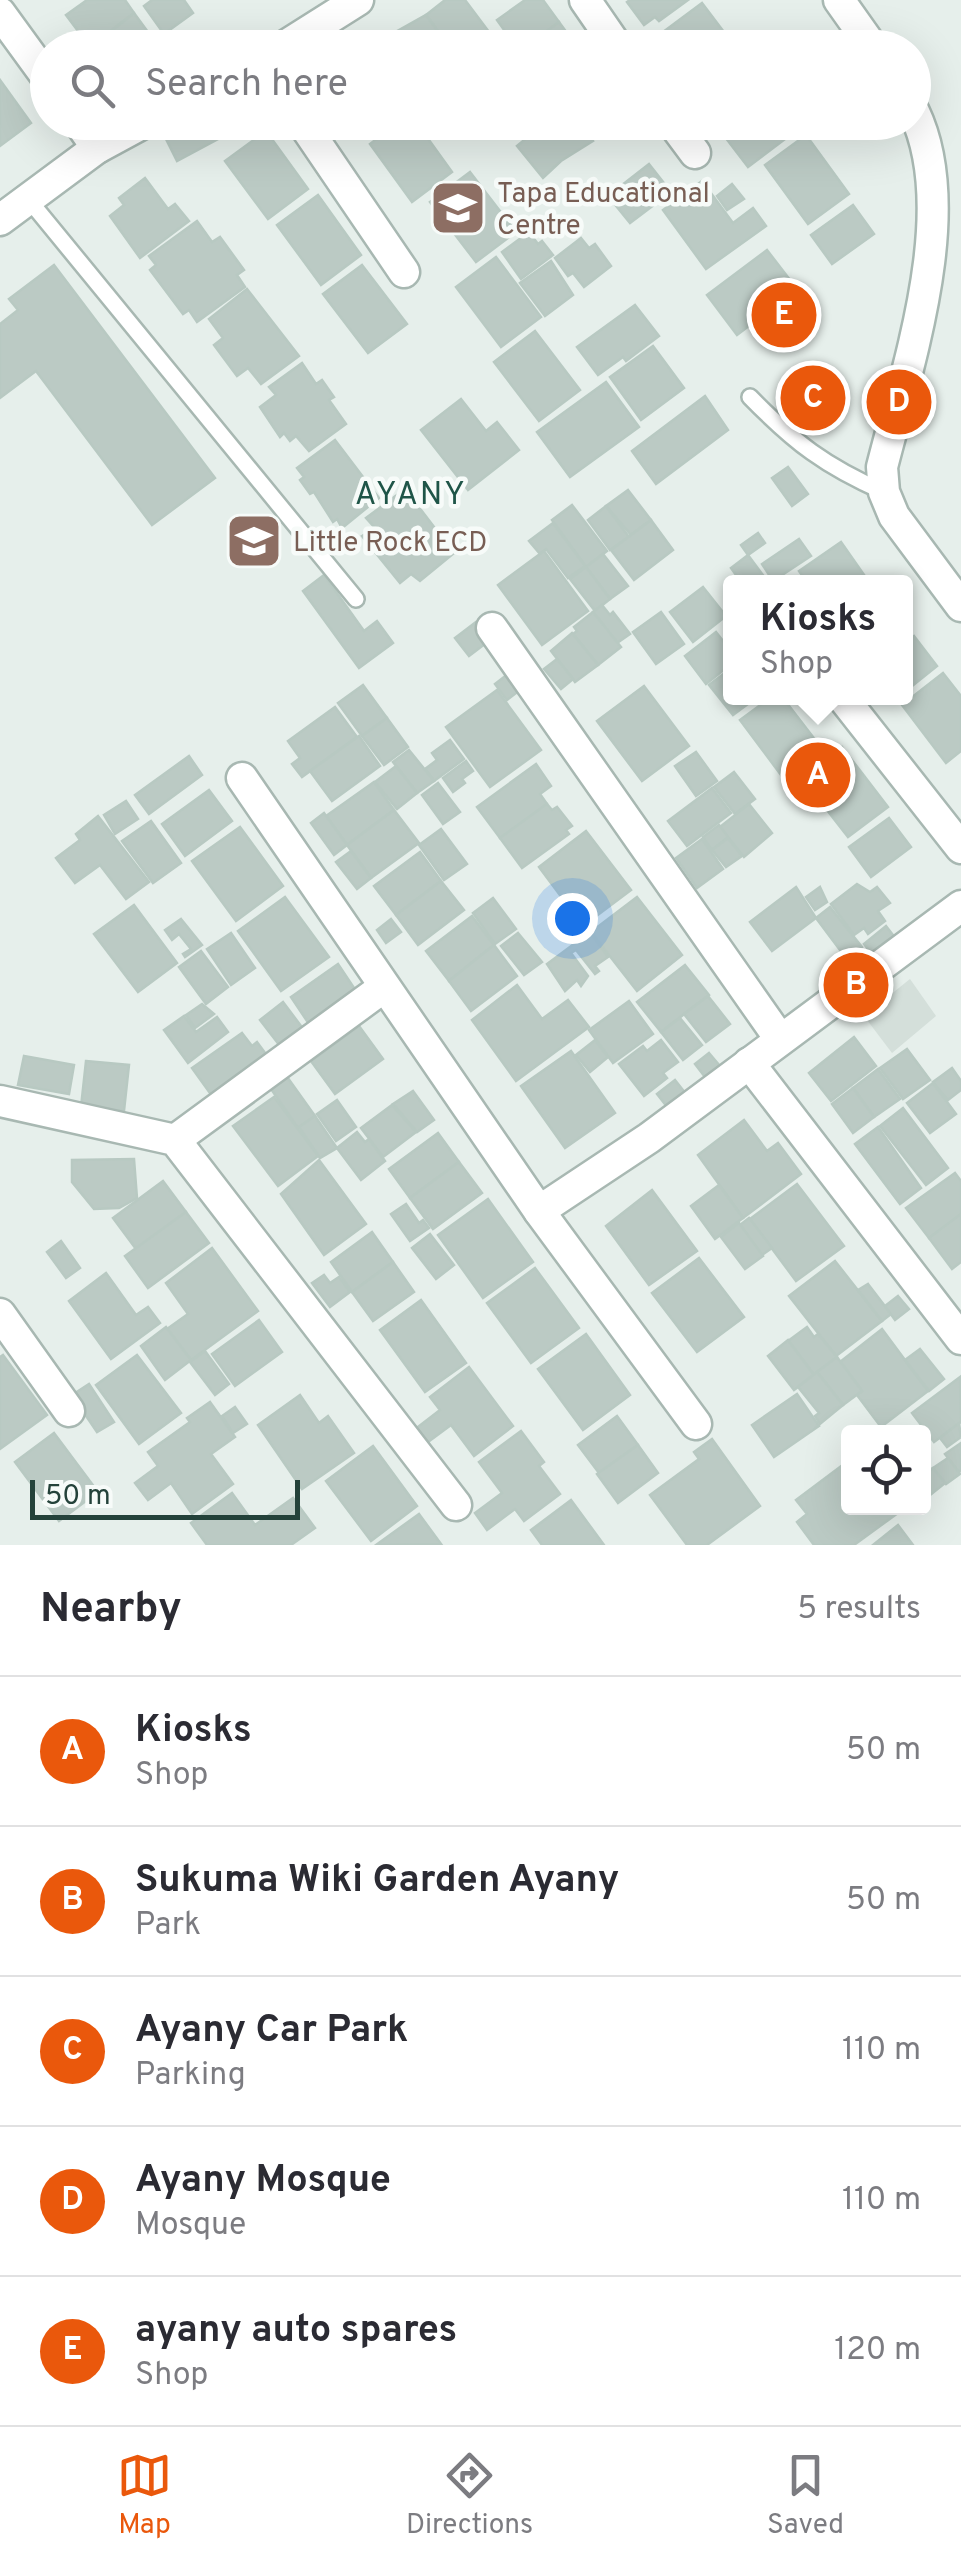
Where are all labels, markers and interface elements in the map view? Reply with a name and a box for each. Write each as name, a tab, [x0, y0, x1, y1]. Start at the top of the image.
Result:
search box	[30, 30, 931, 140]
icon: search	[65, 58, 120, 113]
text: Search here	[145, 61, 348, 110]
place label: Tapa Educational Centre	[497, 177, 710, 245]
school or university icon: Tapa Educational Centre	[428, 178, 488, 238]
pin: E	[752, 278, 816, 352]
pin: C	[780, 360, 846, 436]
pin: D	[866, 364, 932, 440]
district label: AYANY	[355, 476, 467, 516]
school or university icon: Little Rock ECD	[224, 511, 284, 571]
place label: Little Rock ECD	[293, 526, 487, 562]
popup	[723, 575, 913, 705]
text: Kiosks	[760, 596, 876, 645]
text: Shop	[760, 645, 833, 685]
pin: A	[786, 738, 850, 812]
your location	[547, 893, 598, 944]
pin: B	[824, 948, 888, 1022]
map controls	[841, 1425, 931, 1515]
button: locate	[841, 1425, 931, 1515]
scale bar	[30, 1475, 300, 1520]
text: 50 m	[45, 1479, 111, 1515]
text: Nearby	[40, 1584, 182, 1637]
text: 5 results	[797, 1590, 921, 1630]
text: Kiosks	[135, 1707, 252, 1756]
text: A	[61, 1731, 84, 1771]
text: 50 m	[846, 1731, 921, 1771]
text: Shop	[135, 1756, 208, 1796]
text: Sukuma Wiki Garden Ayany	[135, 1857, 619, 1906]
text: B	[61, 1881, 84, 1921]
text: 50 m	[846, 1881, 921, 1921]
text: Park	[135, 1906, 201, 1946]
text: Ayany Car Park	[135, 2007, 408, 2056]
text: C	[62, 2031, 83, 2071]
text: 110 m	[842, 2031, 921, 2071]
text: Parking	[135, 2056, 246, 2096]
text: Ayany Mosque	[135, 2157, 391, 2206]
text: D	[61, 2181, 84, 2221]
text: 110 m	[842, 2181, 921, 2221]
text: Mosque	[135, 2206, 246, 2246]
text: ayany auto spares	[135, 2307, 457, 2356]
text: E	[63, 2331, 82, 2371]
text: 120 m	[834, 2331, 921, 2371]
text: Shop	[135, 2356, 208, 2396]
tab: Map	[117, 2448, 172, 2544]
tab: Directions	[406, 2448, 533, 2544]
tab: Saved	[767, 2448, 844, 2544]

